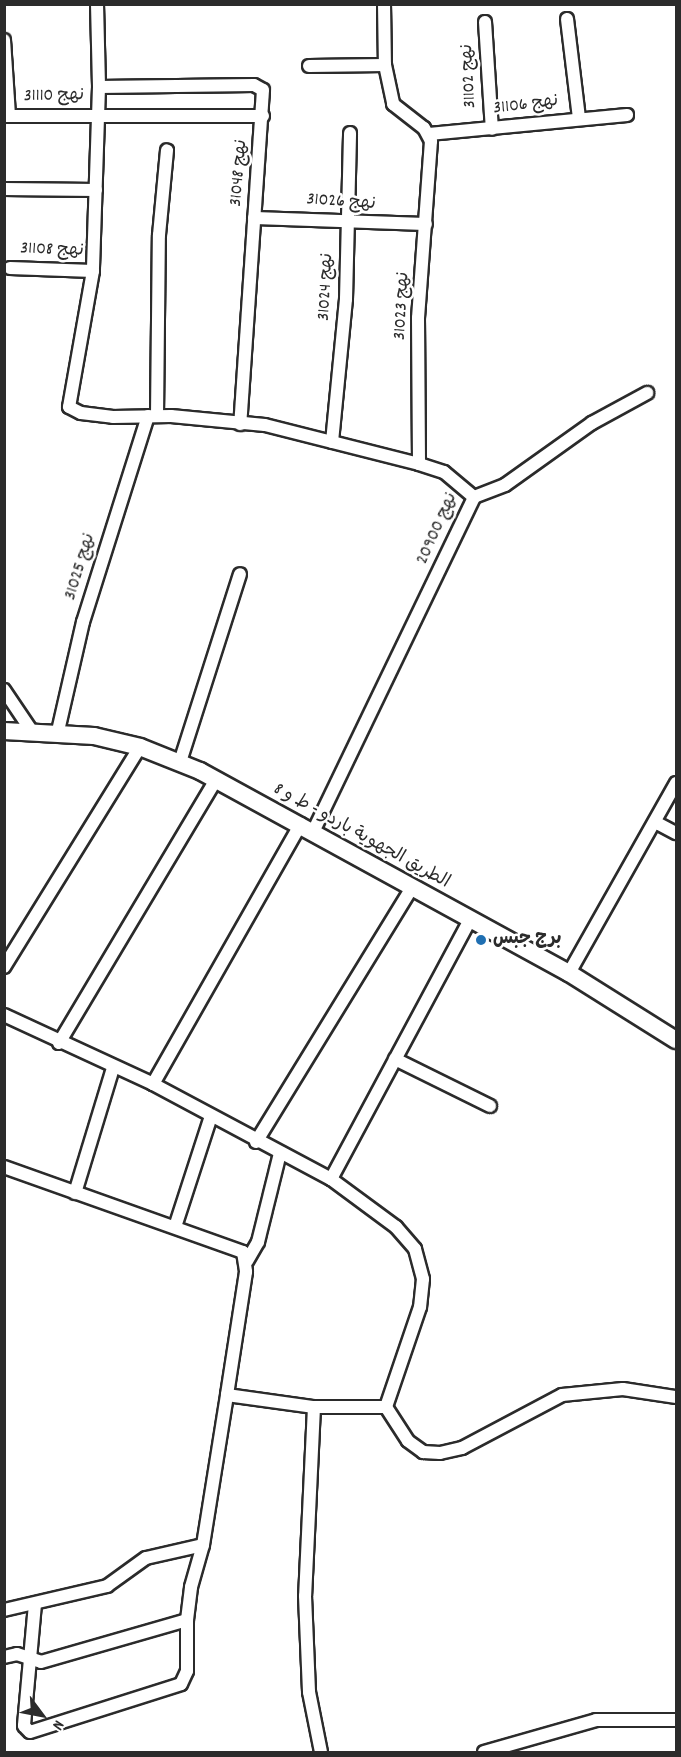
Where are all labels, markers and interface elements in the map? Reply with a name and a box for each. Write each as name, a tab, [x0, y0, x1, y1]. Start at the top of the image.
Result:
street label: نهج 31102	[458, 43, 482, 109]
street label: نهج 31110	[24, 86, 84, 108]
street label: نهج 31106	[492, 91, 560, 121]
street label: نهج 31048	[226, 139, 254, 207]
street label: نهج 31026	[306, 190, 376, 216]
street label: نهج 31108	[20, 239, 84, 263]
street label: نهج 31024	[314, 253, 340, 321]
street label: نهج 31023	[390, 271, 416, 341]
street label: نهج 20900	[413, 490, 463, 568]
street label: نهج 31025	[61, 531, 101, 603]
street label: الطريق الجهوية باردو - ط و 8	[269, 780, 453, 894]
place label: برج جبس	[493, 929, 561, 951]
marker: برج جبس	[474, 933, 488, 947]
north arrow	[12, 1685, 72, 1745]
text: N	[46, 1715, 70, 1734]

